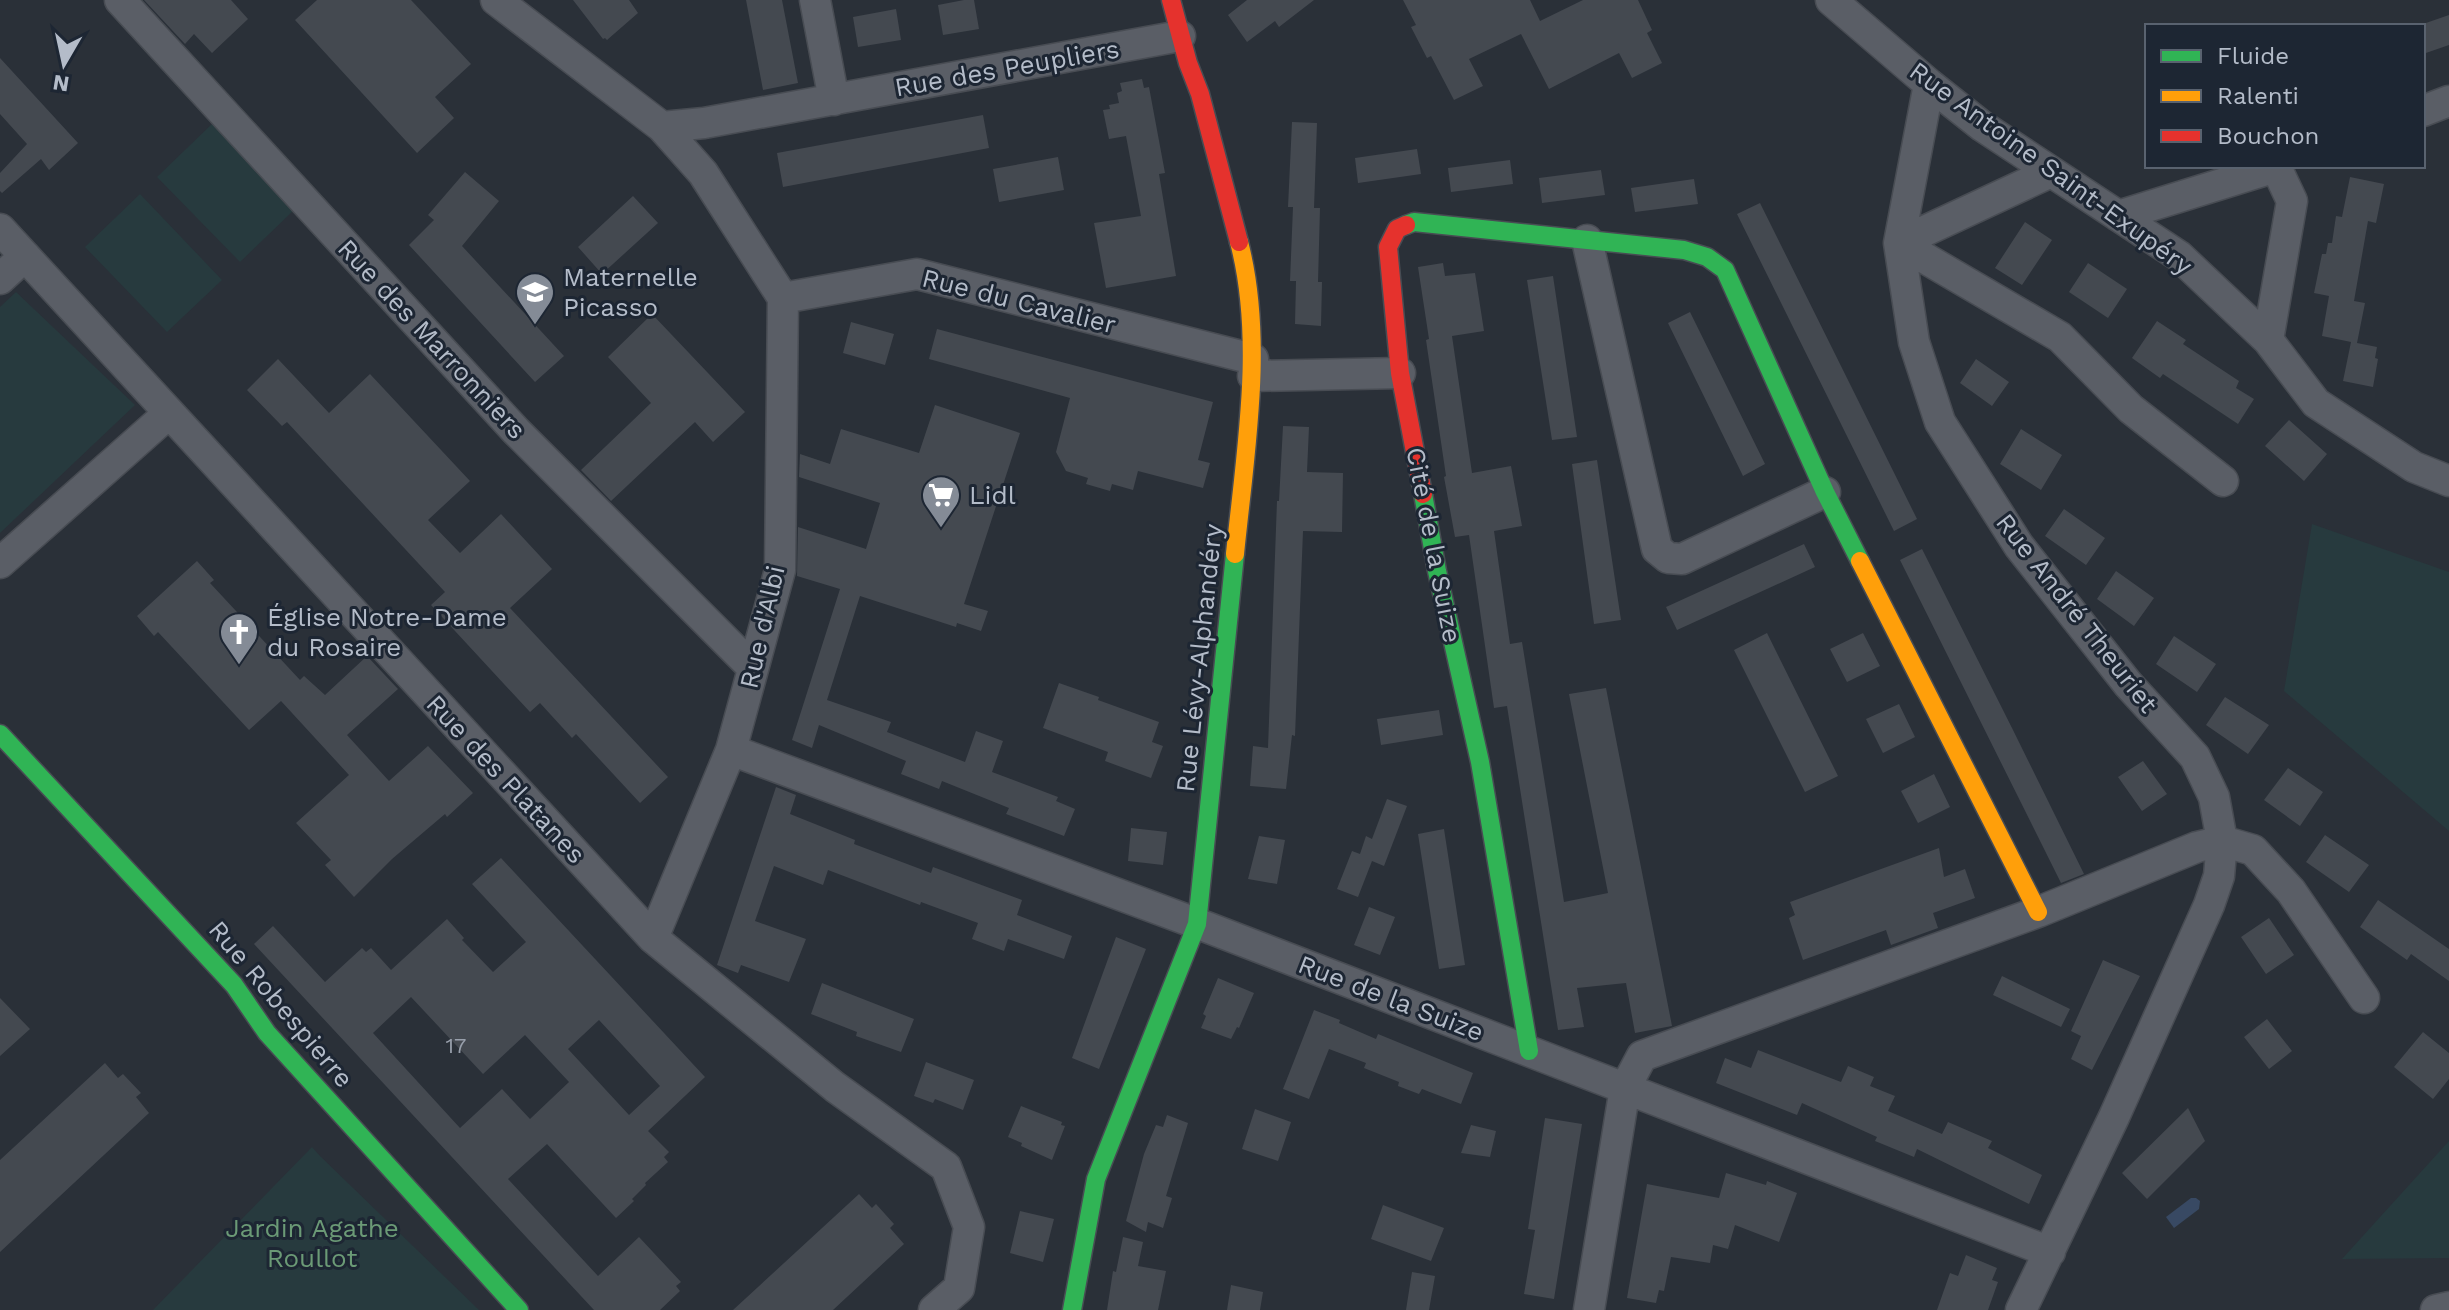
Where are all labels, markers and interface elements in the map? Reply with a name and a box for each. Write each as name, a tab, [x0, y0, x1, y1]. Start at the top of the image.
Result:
north arrow	[24, 24, 104, 104]
legend	[2145, 24, 2425, 168]
street label: Rue des Peupliers	[892, 33, 1122, 103]
text: Fluide	[2217, 42, 2289, 70]
street label: Rue Antoine Saint-Exupéry	[1904, 55, 2199, 281]
text: N	[51, 70, 71, 97]
text: Ralenti	[2217, 82, 2299, 110]
text: Bouchon	[2217, 122, 2319, 150]
street label: Rue des Marronniers	[332, 233, 532, 445]
place label: Maternelle Picasso	[563, 262, 698, 322]
street label: Rue du Cavalier	[919, 262, 1119, 340]
school or university icon: Maternelle Picasso	[514, 271, 556, 326]
street label: Cité de la Suize	[1400, 445, 1468, 645]
supermarket icon: Lidl	[920, 474, 962, 529]
place label: Lidl	[969, 480, 1016, 510]
street label: Rue André Theuriet	[1990, 508, 2164, 719]
street label: Rue Lévy-Alphandéry	[1170, 522, 1228, 794]
street label: Rue d'Albi	[733, 563, 791, 691]
place label: Église Notre-Dame du Rosaire	[267, 602, 507, 662]
church icon: Église Notre-Dame du Rosaire	[218, 611, 260, 666]
street label: Rue des Platanes	[420, 689, 592, 869]
street label: Rue Robespierre	[203, 915, 359, 1093]
street label: Rue de la Suize	[1294, 949, 1488, 1047]
house number: 17	[446, 1033, 466, 1058]
park label: Jardin Agathe Roullot	[225, 1213, 399, 1273]

